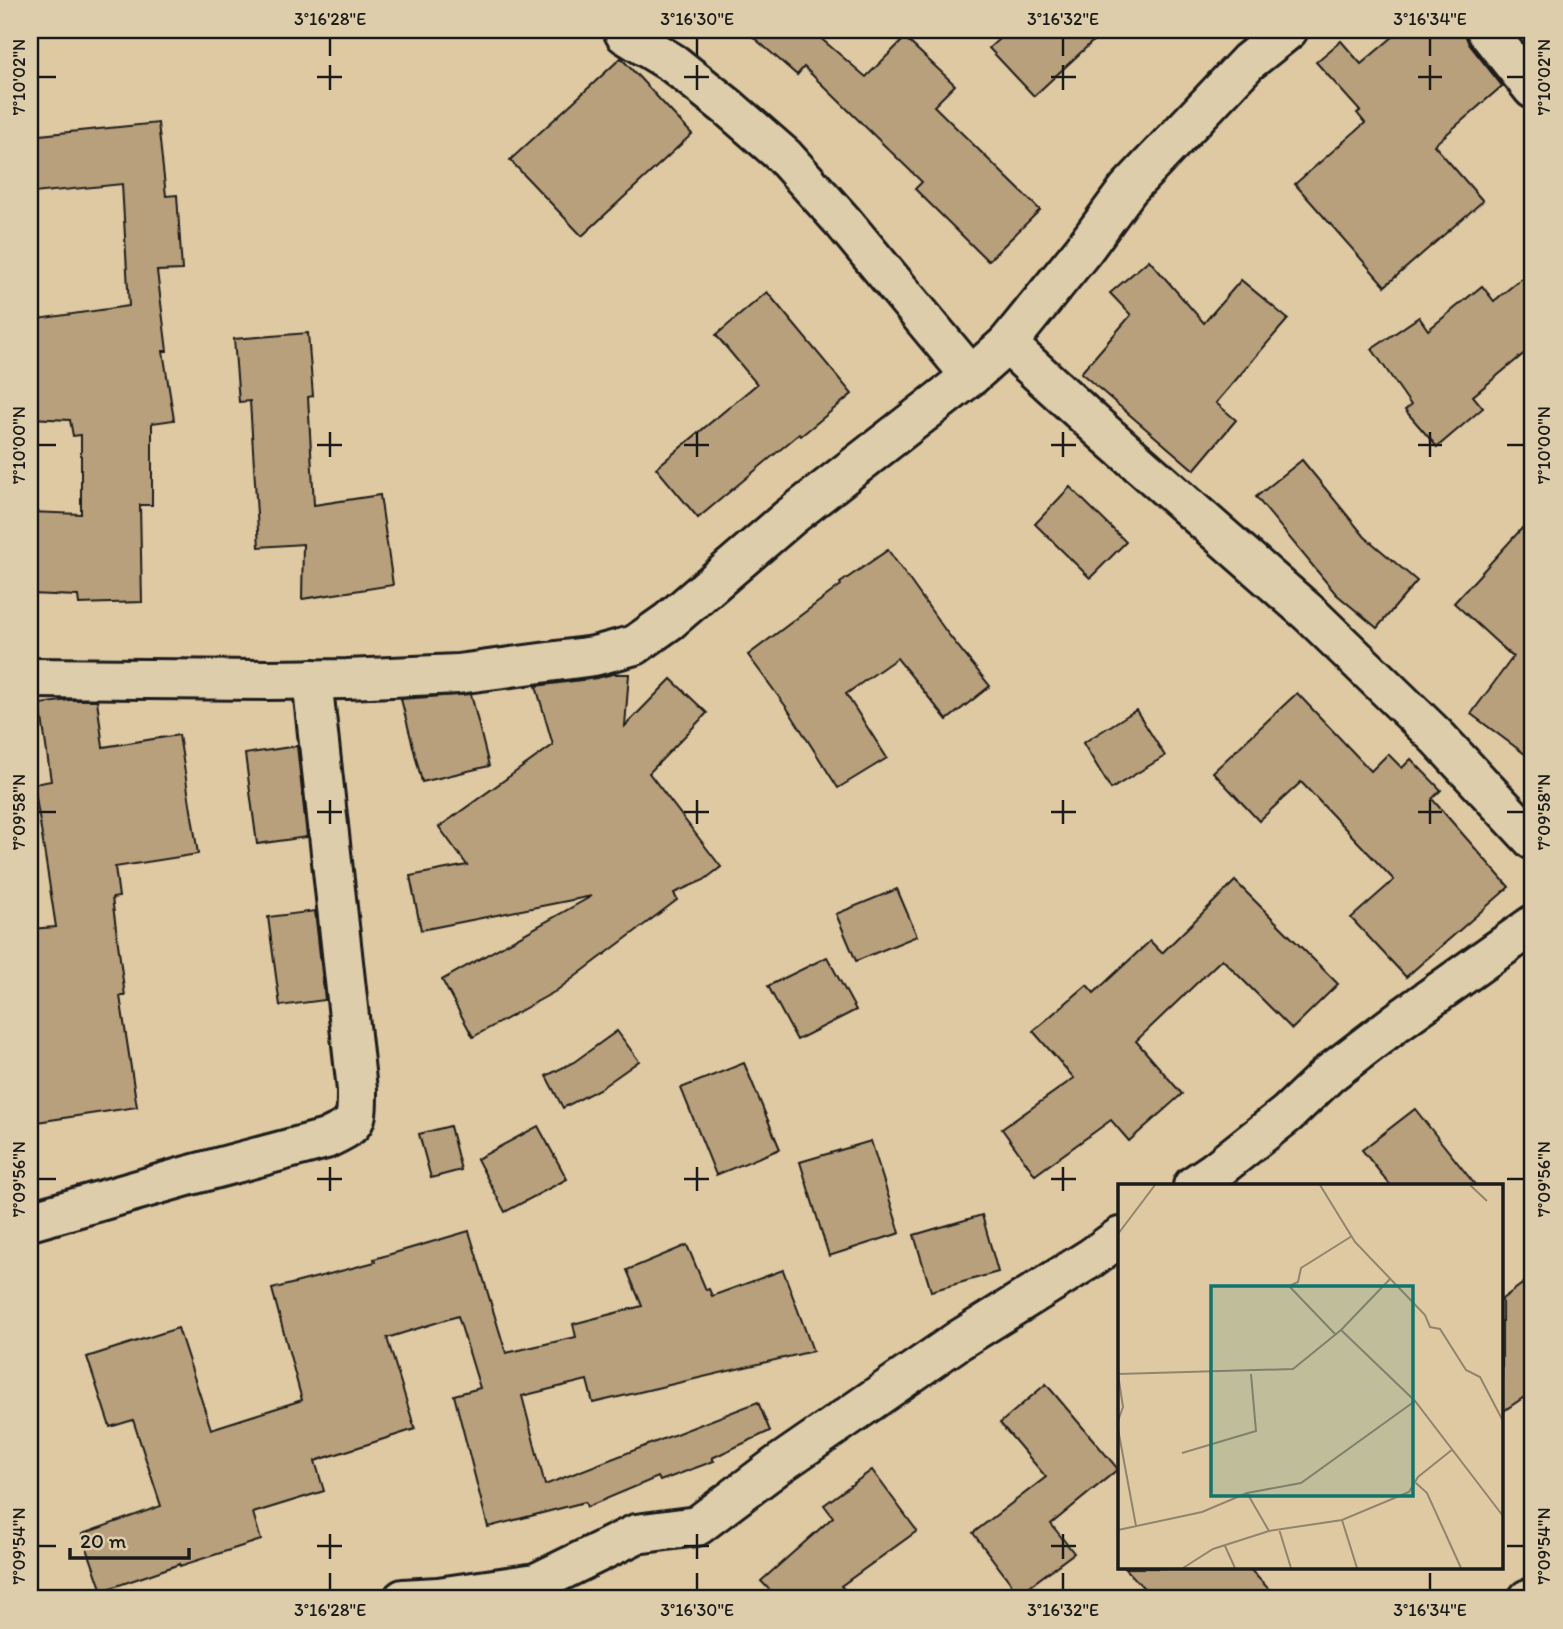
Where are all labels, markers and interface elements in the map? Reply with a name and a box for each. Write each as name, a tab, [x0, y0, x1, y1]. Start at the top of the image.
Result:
text: 3°16'28"E	[294, 8, 366, 30]
text: 3°16'30"E	[660, 8, 734, 30]
text: 3°16'32"E	[1027, 8, 1099, 30]
text: 3°16'34"E	[1393, 8, 1467, 30]
text: 7°10'02"N	[8, 39, 30, 115]
text: 7°10'02"N	[1533, 39, 1555, 115]
text: 7°10'00"N	[8, 406, 30, 484]
text: 7°10'00"N	[1533, 406, 1555, 484]
text: 7°09'58"N	[8, 774, 30, 850]
text: 7°09'58"N	[1533, 774, 1555, 850]
text: 7°09'56"N	[8, 1141, 30, 1217]
text: 7°09'56"N	[1533, 1141, 1555, 1217]
inset map	[1118, 1184, 1504, 1570]
text: 7°09'54"N	[8, 1507, 30, 1585]
text: 7°09'54"N	[1533, 1507, 1555, 1585]
scale bar	[70, 1517, 189, 1561]
text: 20 m	[80, 1528, 127, 1553]
text: 3°16'28"E	[294, 1599, 366, 1621]
text: 3°16'30"E	[660, 1599, 734, 1621]
text: 3°16'32"E	[1027, 1599, 1099, 1621]
text: 3°16'34"E	[1393, 1599, 1467, 1621]

